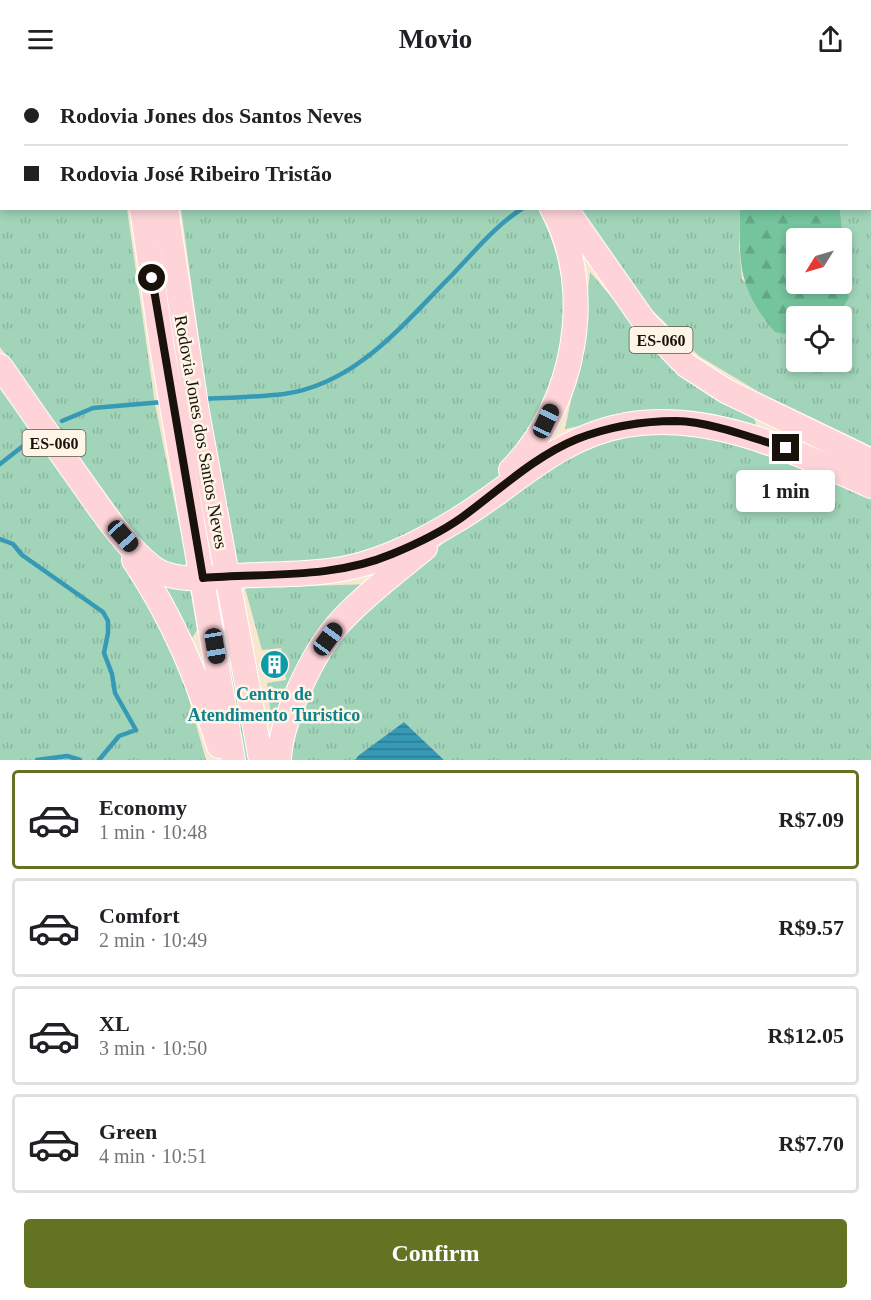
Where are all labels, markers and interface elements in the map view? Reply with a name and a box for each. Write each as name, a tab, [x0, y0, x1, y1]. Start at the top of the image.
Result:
icon: menu	[24, 23, 57, 56]
icon: share	[814, 23, 847, 56]
text: Movio	[399, 24, 472, 54]
text: Rodovia Jones dos Santos Neves	[60, 103, 362, 128]
text: Rodovia José Ribeiro Tristão	[60, 161, 332, 186]
north arrow	[786, 228, 852, 294]
map controls	[786, 228, 852, 372]
route start	[138, 264, 165, 291]
button: locate	[786, 306, 852, 372]
street label: Rodovia Jones dos Santos Neves	[171, 314, 231, 550]
road number: ES-060	[630, 327, 692, 353]
car	[530, 401, 562, 441]
road number: ES-060	[22, 430, 86, 456]
route end	[772, 434, 799, 461]
callout: 1 min	[736, 469, 836, 511]
text: 1 min	[761, 480, 810, 502]
car	[104, 517, 142, 555]
car	[310, 619, 346, 659]
car	[203, 627, 227, 665]
building icon: Centro de Atendimento Turistico	[258, 649, 290, 681]
place label: Centro de Atendimento Turistico	[188, 684, 360, 725]
icon: car	[27, 793, 81, 847]
text: Economy	[99, 795, 187, 820]
text: R$7.09	[779, 807, 844, 832]
text: 1 min · 10:48	[99, 821, 207, 843]
icon: car	[27, 901, 81, 955]
text: Comfort	[99, 903, 180, 928]
text: R$9.57	[779, 915, 844, 940]
text: 2 min · 10:49	[99, 929, 207, 951]
icon: car	[27, 1009, 81, 1063]
text: XL	[99, 1011, 130, 1036]
text: R$12.05	[768, 1023, 844, 1048]
text: 3 min · 10:50	[99, 1037, 207, 1059]
icon: car	[27, 1117, 81, 1171]
text: Green	[99, 1119, 157, 1144]
text: R$7.70	[779, 1131, 844, 1156]
text: 4 min · 10:51	[99, 1145, 207, 1167]
button: Confirm	[24, 1219, 847, 1288]

